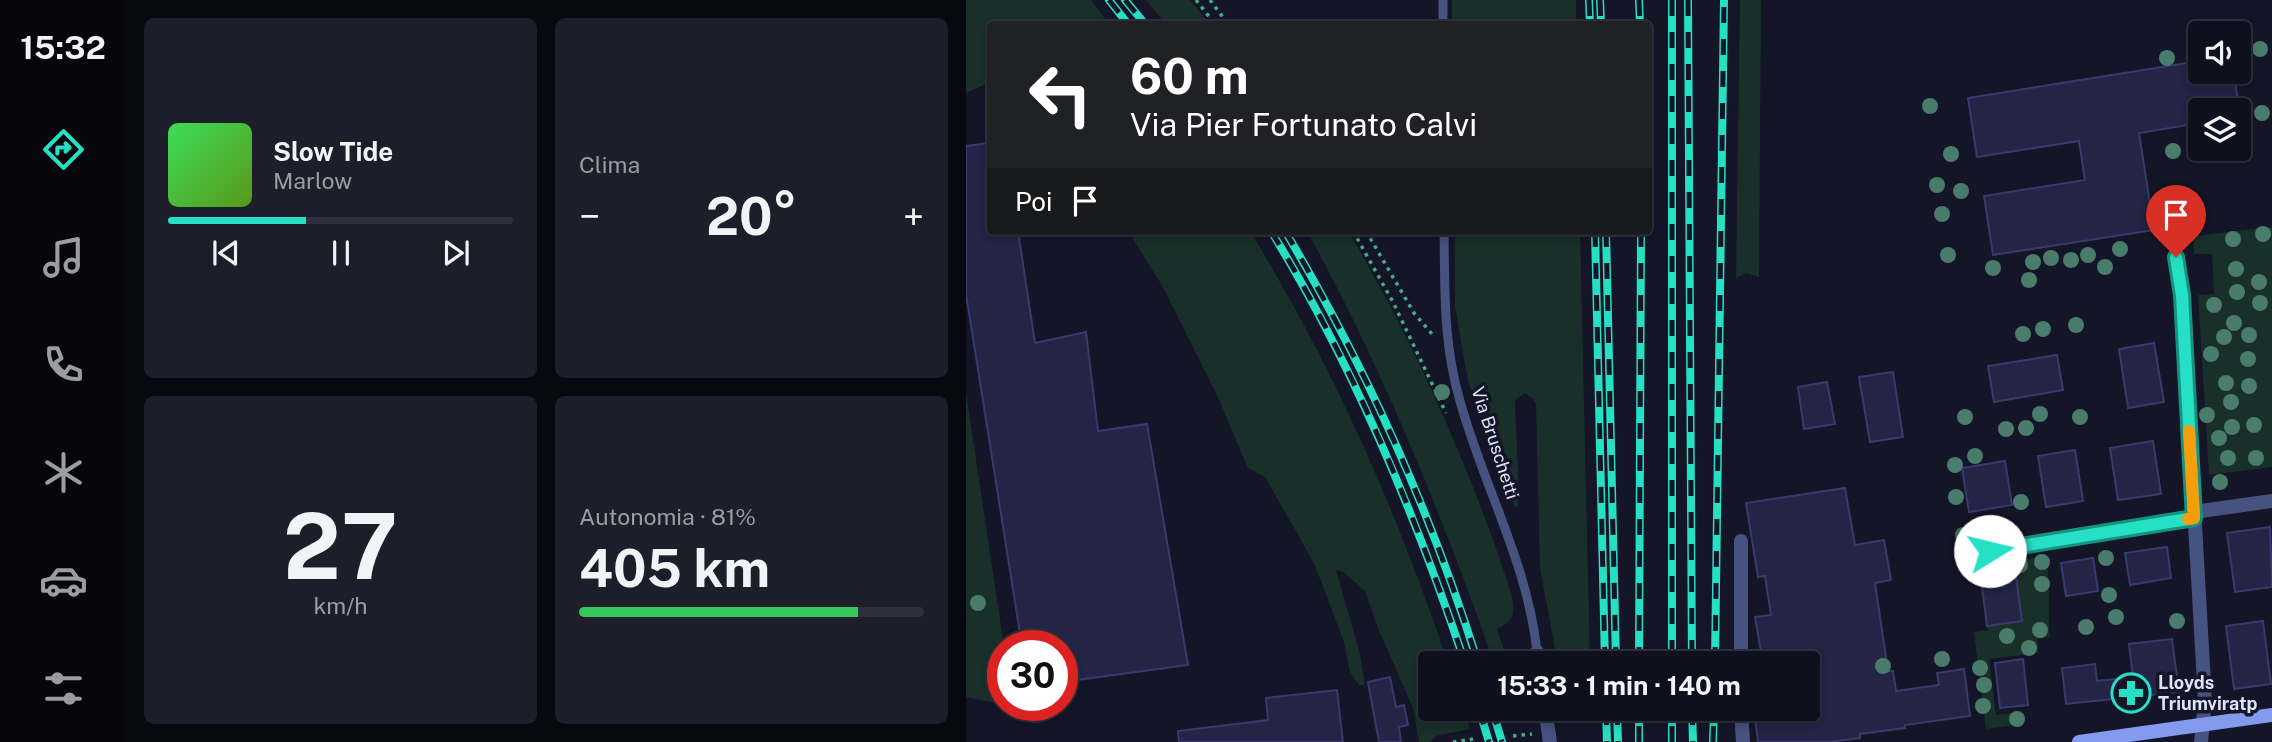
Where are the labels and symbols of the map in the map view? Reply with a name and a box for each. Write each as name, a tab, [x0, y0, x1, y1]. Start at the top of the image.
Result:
pin	[2146, 185, 2206, 257]
street label: Via Bruschetti	[1467, 384, 1524, 502]
position arrow	[1953, 514, 2027, 588]
speed limit sign: 30	[987, 630, 1078, 721]
pharmacy icon: Lloyds Triumviratp	[2110, 672, 2152, 714]
place label: Lloyds Triumviratp	[2158, 672, 2257, 714]

